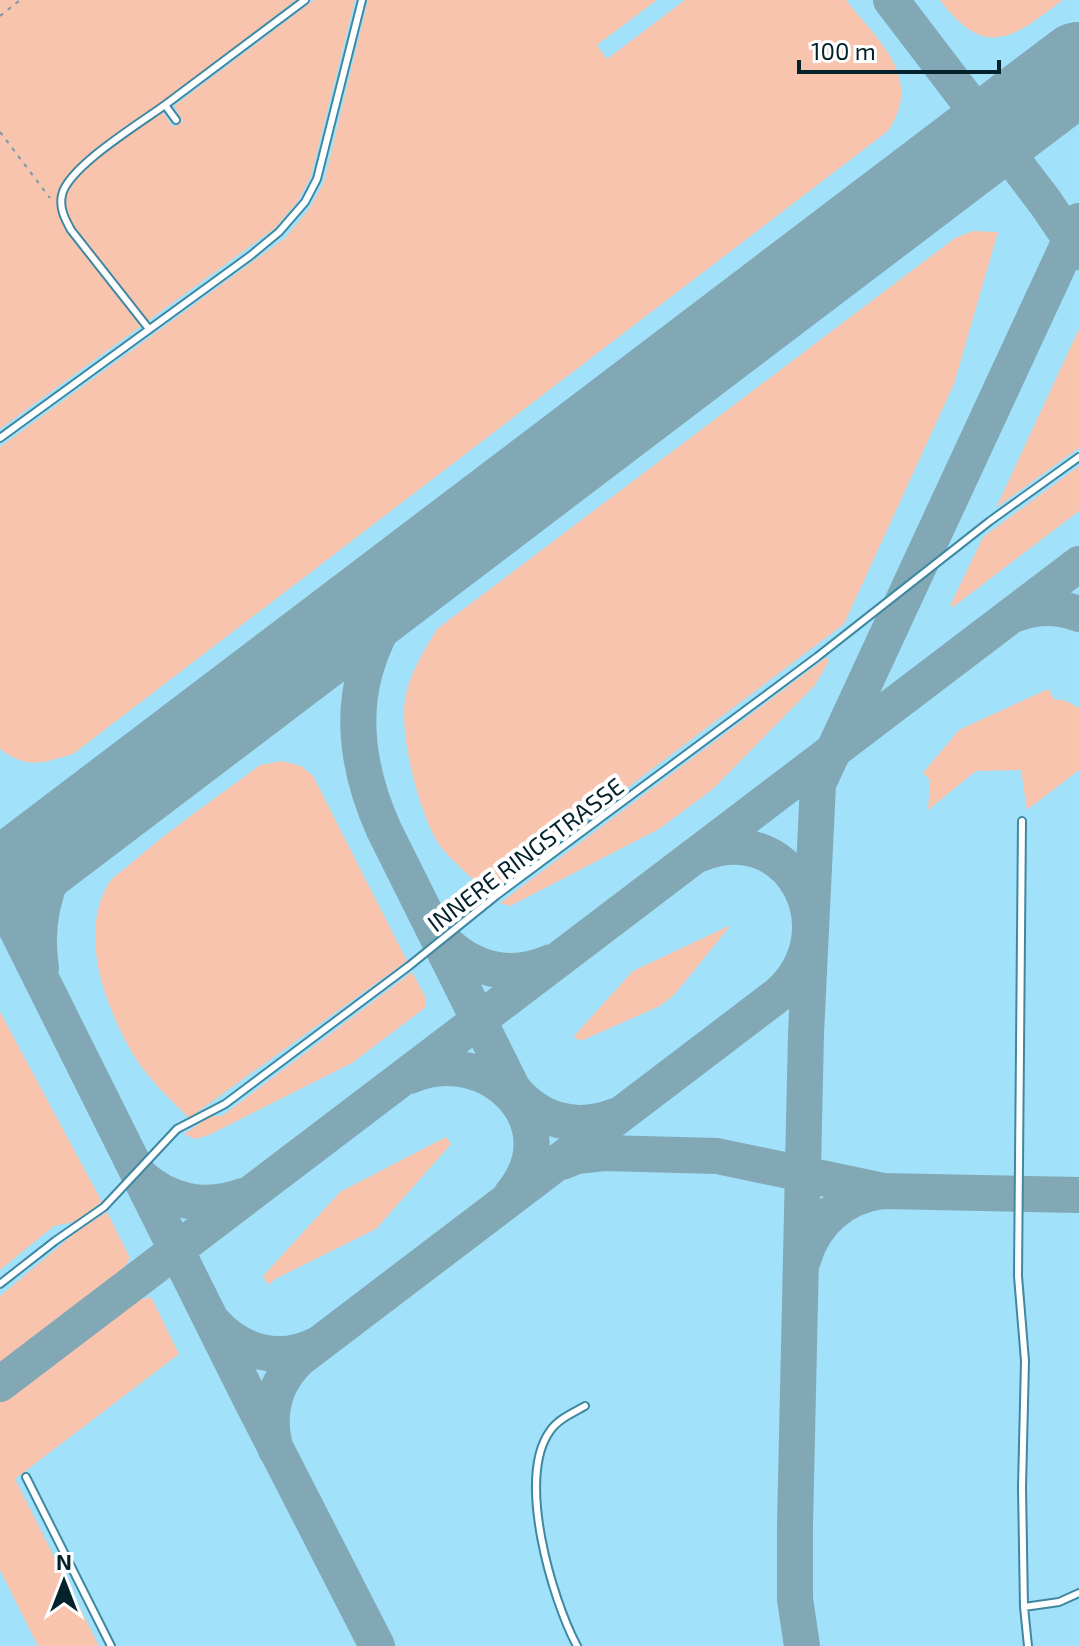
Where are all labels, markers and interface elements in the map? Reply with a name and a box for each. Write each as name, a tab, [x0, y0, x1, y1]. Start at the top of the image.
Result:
scale bar	[799, 24, 999, 74]
text: 100 m	[811, 36, 876, 65]
street label: INNERE RINGSTRASSE	[421, 771, 629, 937]
north arrow	[24, 1542, 104, 1622]
text: N	[56, 1548, 72, 1574]

